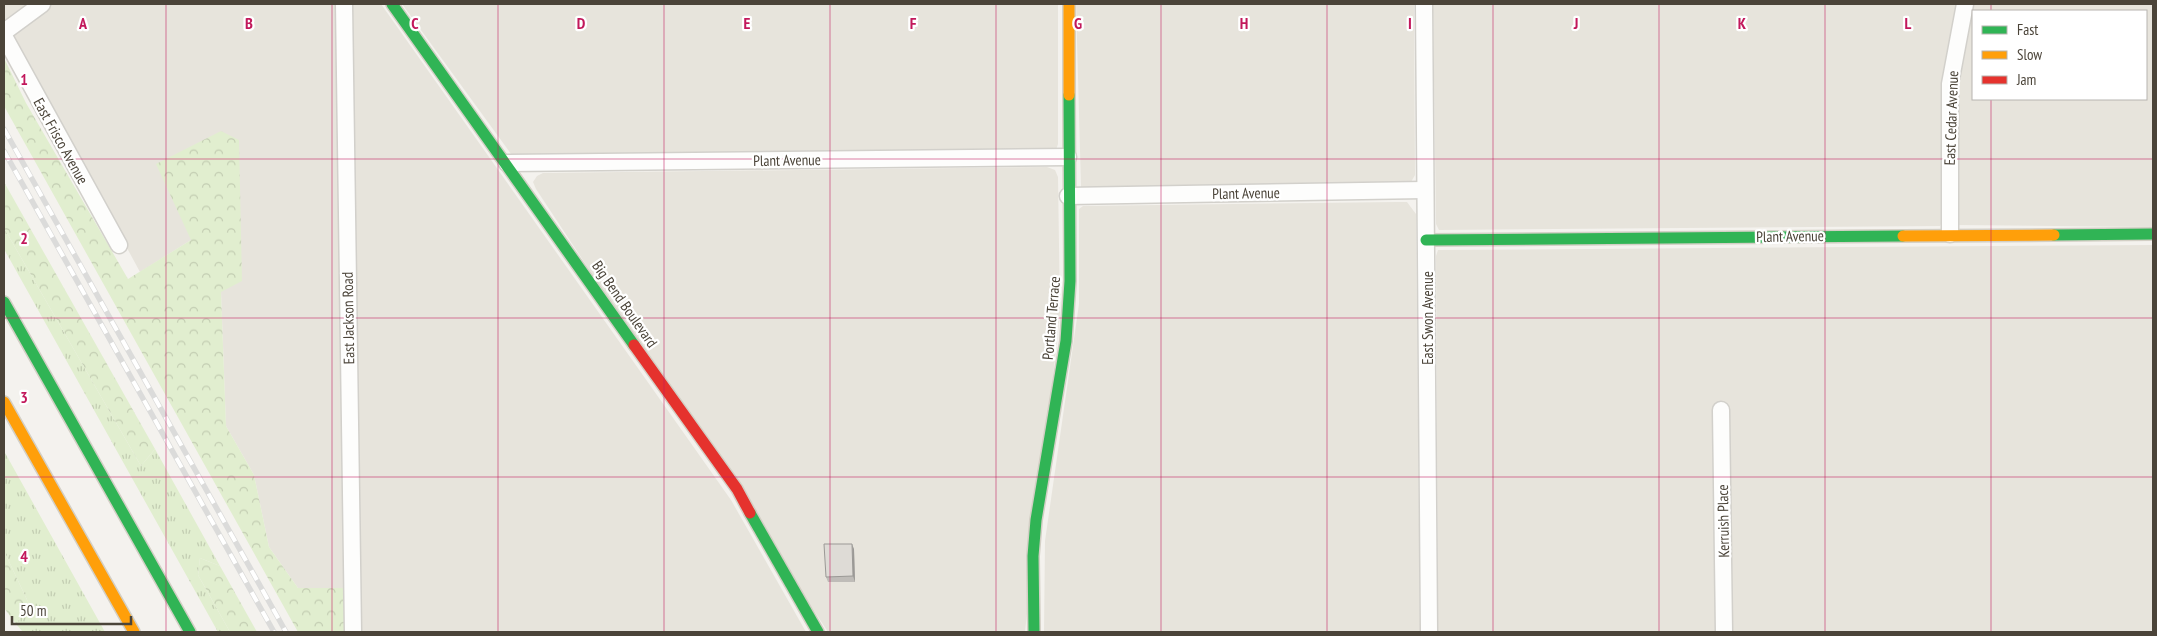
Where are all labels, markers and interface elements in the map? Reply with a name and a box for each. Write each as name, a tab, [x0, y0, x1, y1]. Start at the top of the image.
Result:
legend	[1972, 10, 2147, 100]
text: A	[78, 13, 88, 33]
text: B	[245, 13, 253, 33]
text: C	[411, 13, 419, 33]
text: D	[577, 13, 586, 33]
text: E	[744, 13, 751, 33]
text: F	[910, 13, 917, 33]
text: G	[1074, 13, 1082, 33]
text: H	[1240, 13, 1248, 33]
text: I	[1408, 13, 1412, 33]
text: J	[1573, 13, 1578, 33]
text: K	[1738, 13, 1747, 33]
text: L	[1905, 13, 1912, 33]
text: Fast	[2017, 20, 2038, 39]
text: Slow	[2017, 45, 2042, 64]
text: 1	[20, 69, 28, 89]
street label: East Cedar Avenue	[1940, 70, 1962, 166]
text: Jam	[2016, 70, 2036, 89]
street label: East Frisco Avenue	[29, 95, 93, 187]
street label: Plant Avenue	[753, 150, 821, 170]
street label: Plant Avenue	[1212, 183, 1280, 203]
street label: Plant Avenue	[1756, 226, 1824, 246]
text: 2	[20, 228, 28, 248]
street label: Big Bend Boulevard	[588, 257, 662, 351]
street label: East Swon Avenue	[1418, 271, 1437, 365]
street label: East Jackson Road	[338, 272, 358, 364]
street label: Portland Terrace	[1038, 276, 1064, 360]
text: 3	[20, 387, 28, 407]
street label: Kerruish Place	[1713, 484, 1733, 558]
text: 4	[20, 546, 28, 566]
scale bar	[12, 594, 131, 626]
text: 50 m	[20, 601, 46, 620]

